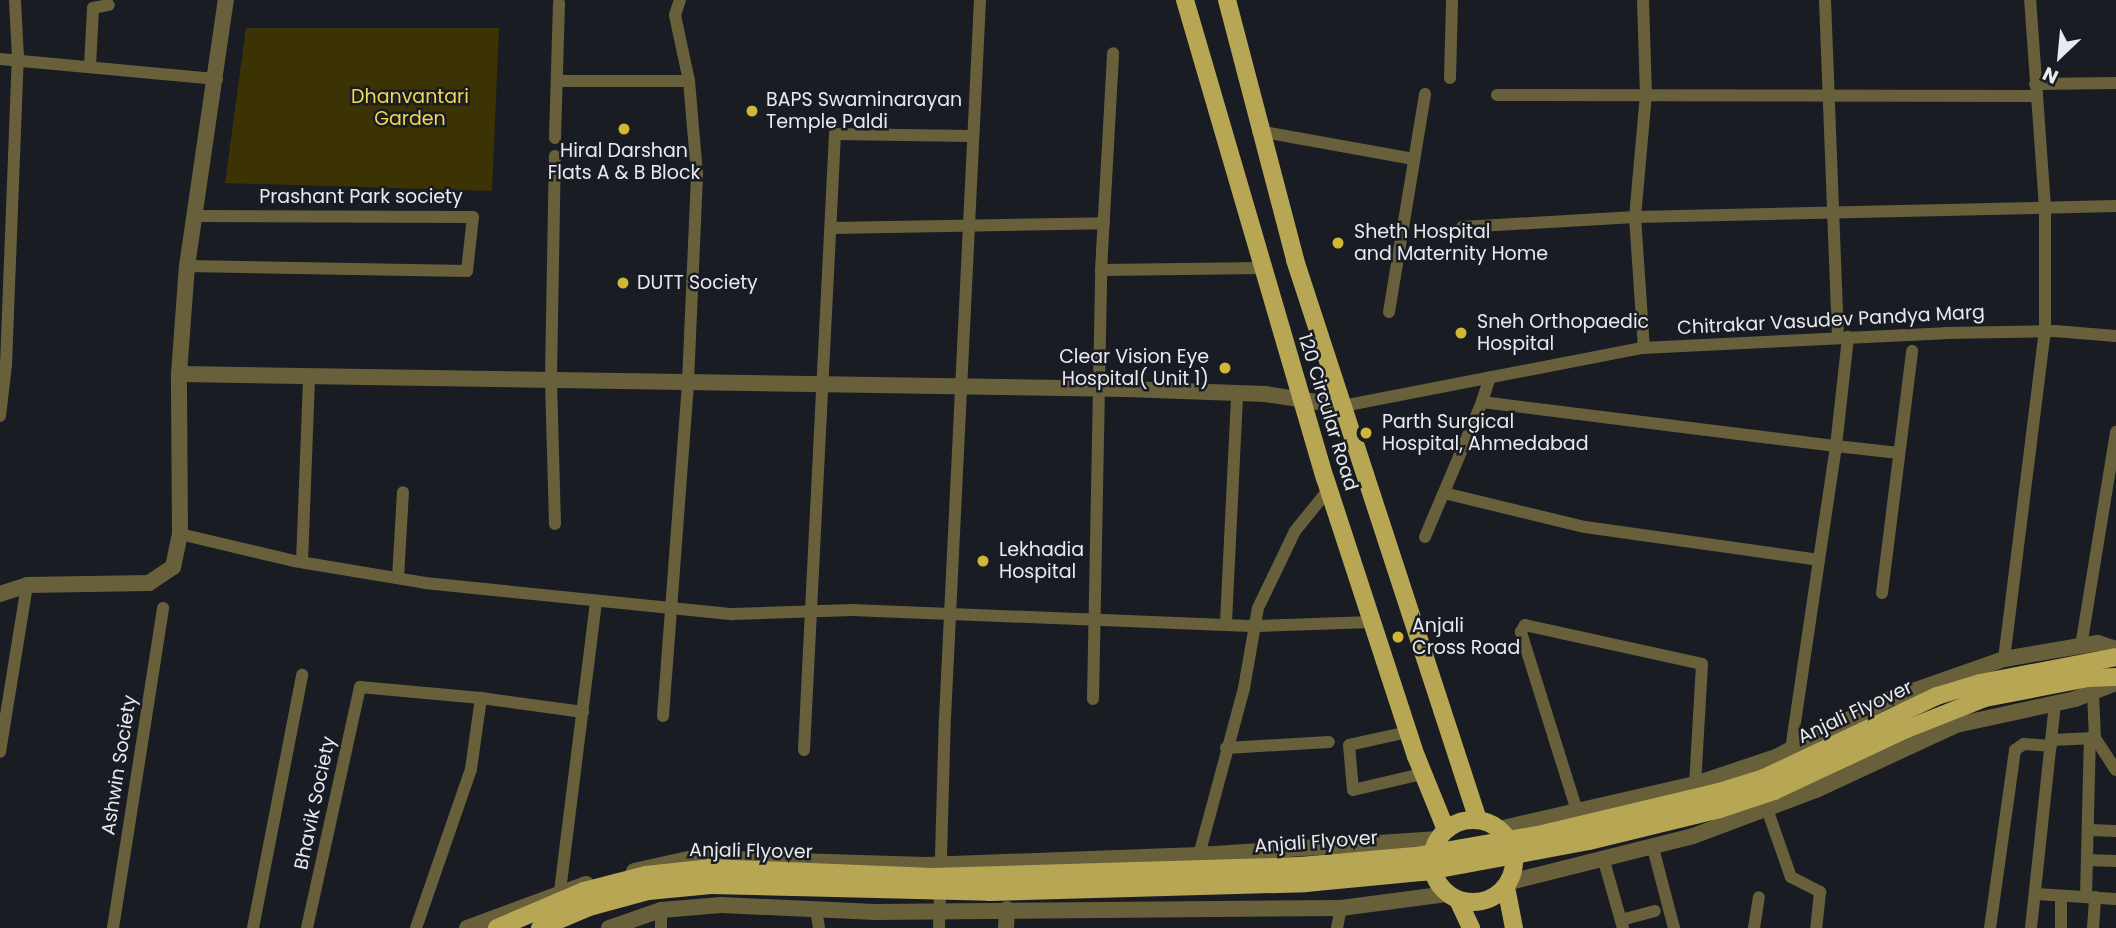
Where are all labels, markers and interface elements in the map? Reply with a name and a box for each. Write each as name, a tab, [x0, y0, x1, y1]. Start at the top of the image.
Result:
north arrow	[2025, 21, 2095, 91]
text: N	[2038, 60, 2063, 91]
park label: Dhanvantari Garden	[351, 86, 469, 130]
place label: BAPS Swaminarayan Temple Paldi	[766, 89, 962, 133]
marker: BAPS Swaminarayan Temple Paldi	[744, 103, 760, 119]
marker: Hiral Darshan Flats A & B Block	[616, 121, 632, 137]
place label: Hiral Darshan Flats A & B Block	[548, 140, 700, 184]
street label: Prashant Park society	[259, 186, 463, 208]
place label: Sheth Hospital and Maternity Home	[1354, 221, 1548, 265]
marker: Sheth Hospital and Maternity Home	[1328, 233, 1348, 253]
place label: DUTT Society	[637, 272, 758, 294]
marker: DUTT Society	[615, 275, 631, 291]
street label: Chitrakar Vasudev Pandya Marg	[1677, 301, 1985, 339]
place label: Sneh Orthopaedic Hospital	[1477, 311, 1649, 355]
marker: Sneh Orthopaedic Hospital	[1451, 323, 1471, 343]
street label: 120 Circular Road	[1293, 331, 1363, 493]
place label: Clear Vision Eye Hospital( Unit 1)	[1059, 346, 1209, 390]
marker: Clear Vision Eye Hospital( Unit 1)	[1215, 358, 1235, 378]
place label: Parth Surgical Hospital, Ahmedabad	[1382, 411, 1589, 455]
marker: Parth Surgical Hospital, Ahmedabad	[1356, 423, 1376, 443]
place label: Lekhadia Hospital	[999, 539, 1084, 583]
marker: Lekhadia Hospital	[973, 551, 993, 571]
place label: Anjali Cross Road	[1412, 615, 1520, 659]
marker: Anjali Cross Road	[1390, 629, 1406, 645]
street label: Anjali Flyover	[1794, 676, 1916, 748]
street label: Ashwin Society	[97, 693, 141, 837]
street label: Bhavik Society	[290, 734, 340, 872]
street label: Anjali Flyover	[1254, 826, 1378, 858]
street label: Anjali Flyover	[689, 839, 813, 863]

